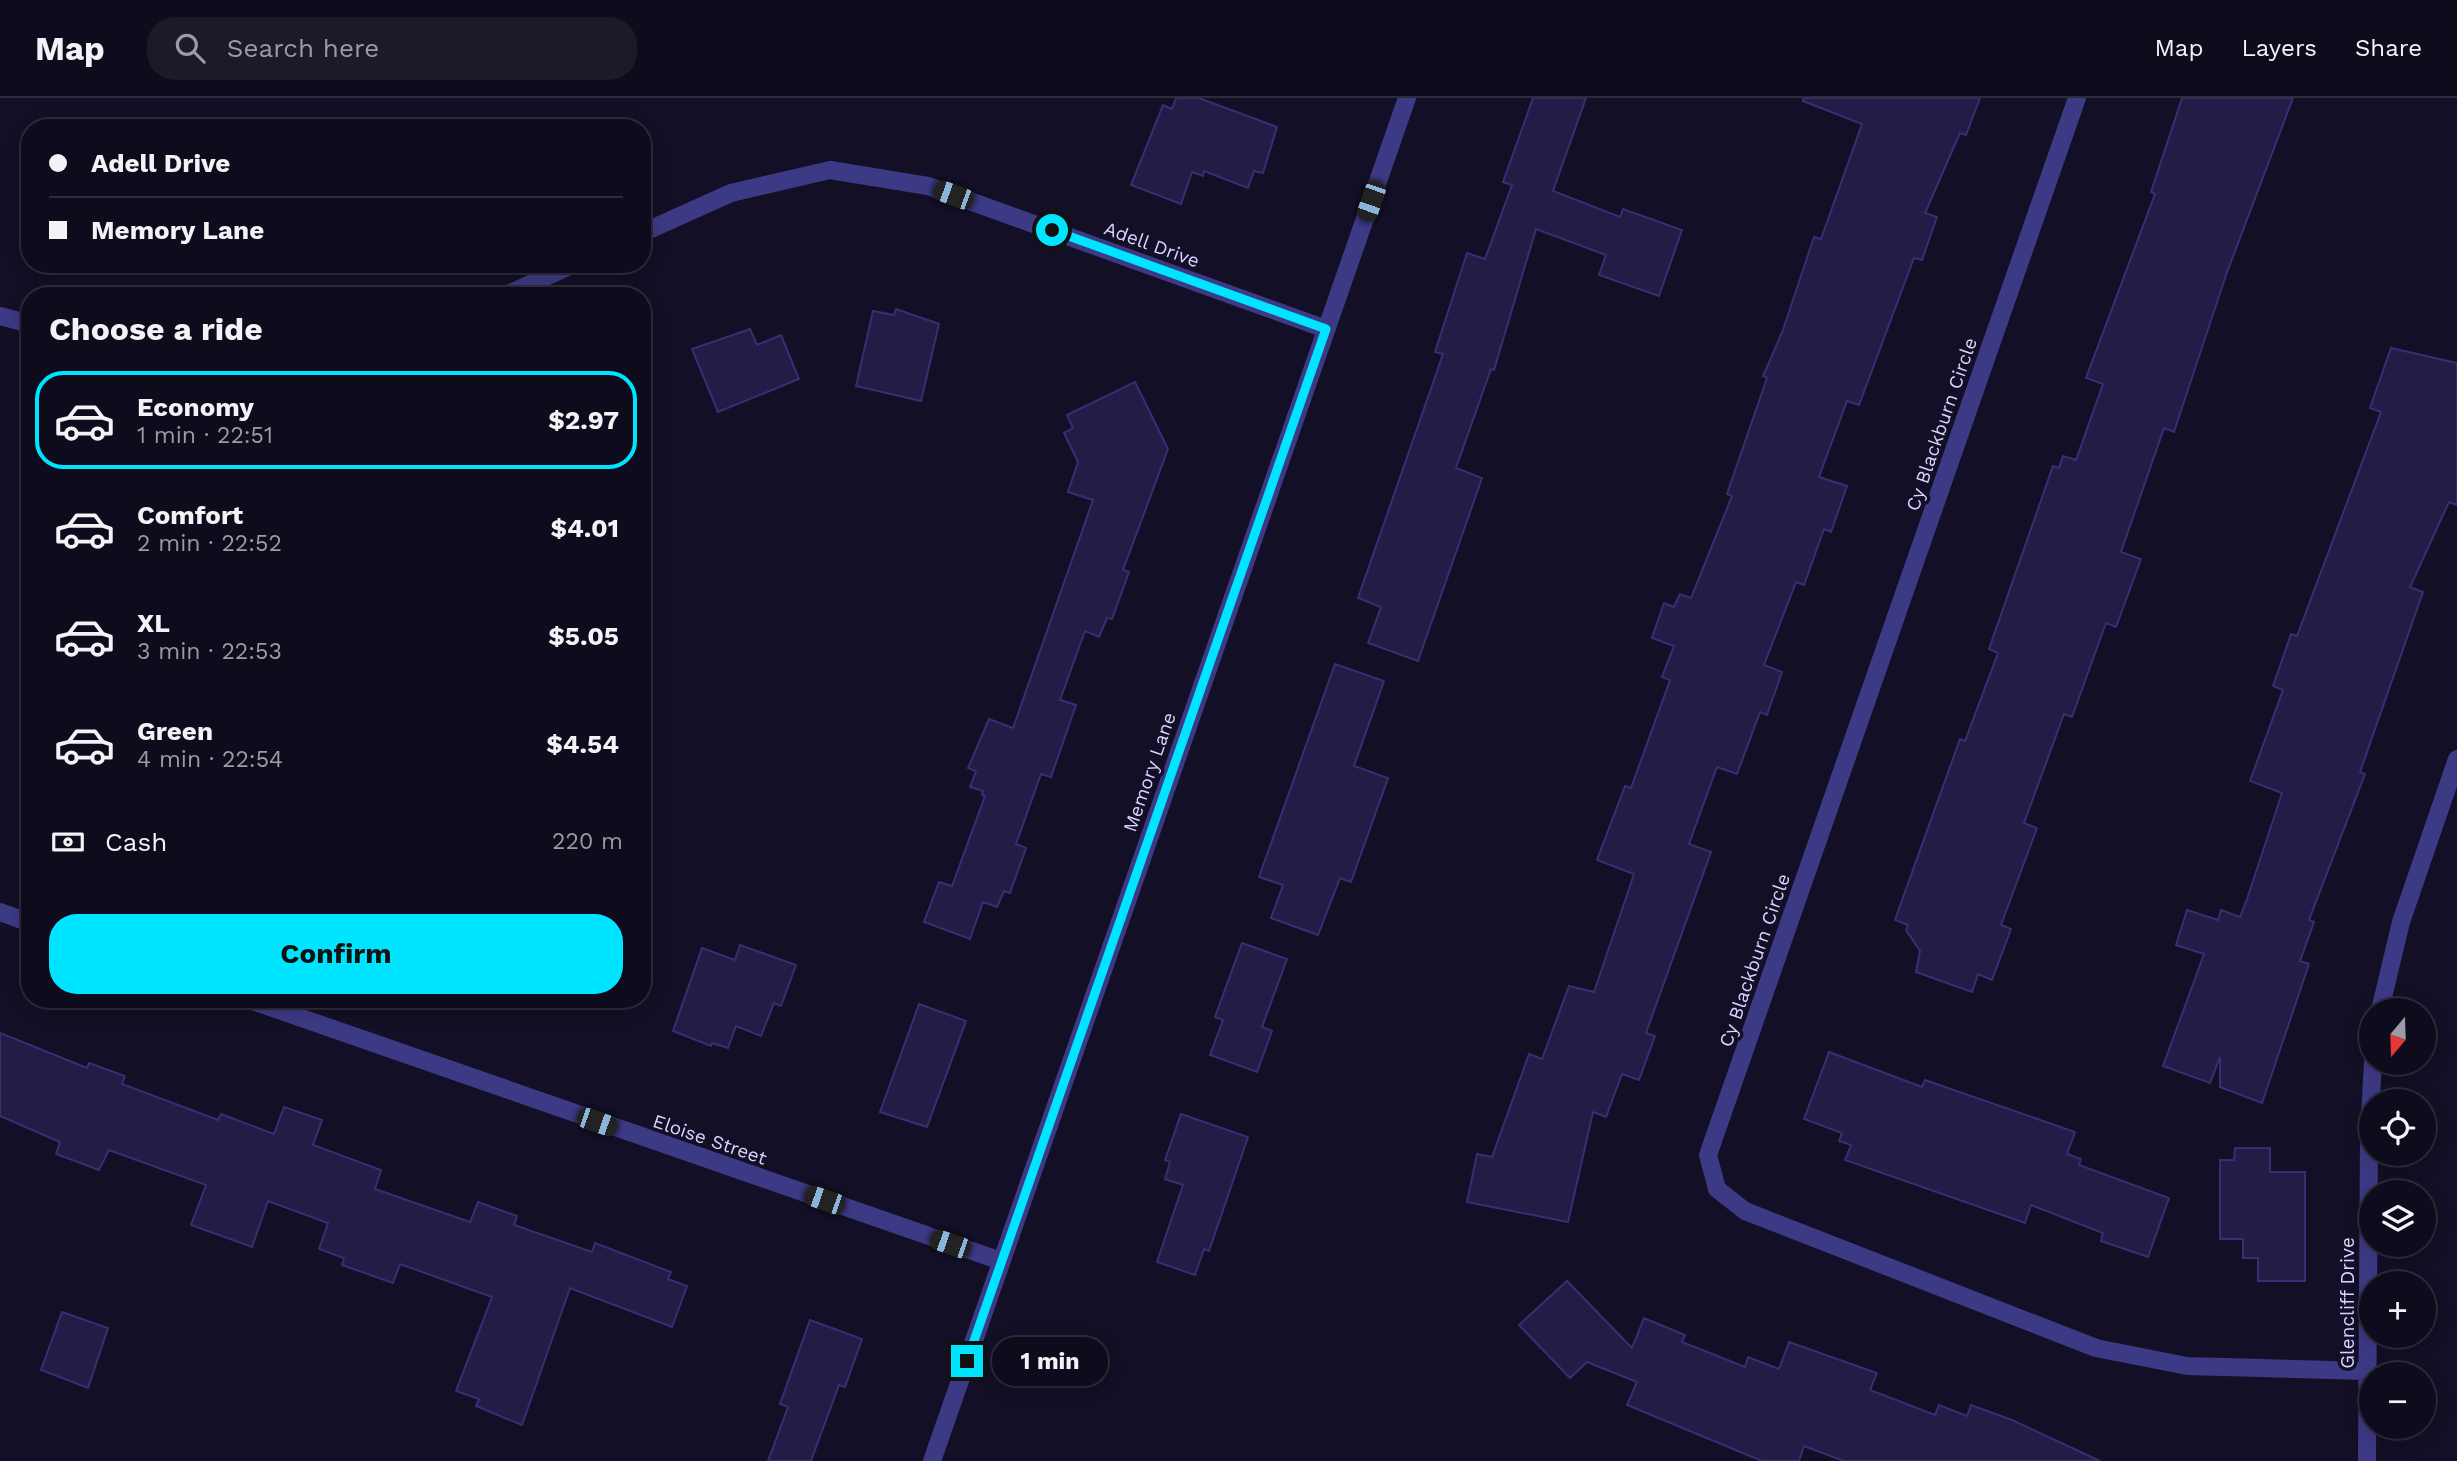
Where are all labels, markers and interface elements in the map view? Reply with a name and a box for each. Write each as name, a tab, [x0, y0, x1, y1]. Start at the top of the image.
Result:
search box	[147, 17, 637, 80]
text: Map	[35, 29, 105, 68]
icon: search	[171, 29, 209, 67]
text: Search here	[227, 33, 379, 63]
text: Map	[2155, 34, 2203, 62]
text: Layers	[2241, 34, 2317, 62]
text: Share	[2355, 34, 2422, 62]
text: Adell Drive	[91, 148, 230, 178]
car	[930, 178, 977, 212]
car	[1355, 178, 1388, 224]
route start	[1036, 214, 1068, 246]
text: Memory Lane	[91, 215, 264, 245]
street label: Adell Drive	[1101, 217, 1203, 272]
text: Choose a ride	[49, 310, 263, 348]
street label: Cy Blackburn Circle	[1901, 334, 1982, 514]
icon: car	[53, 389, 116, 452]
text: Economy	[137, 392, 254, 422]
text: $2.97	[548, 405, 619, 435]
text: 1 min · 22:51	[137, 422, 273, 449]
icon: car	[53, 497, 116, 560]
text: Comfort	[137, 500, 243, 530]
text: $4.01	[550, 513, 619, 543]
text: 2 min · 22:52	[137, 530, 282, 557]
icon: car	[53, 605, 116, 668]
text: XL	[137, 608, 170, 638]
text: $5.05	[548, 621, 619, 651]
text: 3 min · 22:53	[137, 638, 282, 665]
street label: Memory Lane	[1118, 709, 1181, 835]
icon: car	[53, 713, 116, 776]
text: Green	[137, 716, 213, 746]
text: $4.54	[546, 729, 619, 759]
text: 4 min · 22:54	[137, 746, 283, 773]
icon: cash	[49, 823, 87, 861]
text: Cash	[105, 827, 167, 857]
text: 220 m	[552, 828, 623, 855]
street label: Cy Blackburn Circle	[1714, 870, 1795, 1050]
button: Confirm	[49, 914, 623, 994]
north arrow	[2359, 998, 2436, 1074]
map controls	[2359, 998, 2436, 1439]
button: locate	[2359, 1089, 2436, 1166]
car	[574, 1105, 621, 1139]
street label: Eloise Street	[650, 1109, 770, 1170]
button: layers	[2359, 1180, 2436, 1257]
car	[801, 1183, 848, 1217]
car	[927, 1227, 974, 1261]
street label: Glencliff Drive	[2336, 1237, 2359, 1369]
button: +	[2359, 1271, 2436, 1348]
callout: 1 min	[992, 1336, 1107, 1386]
route end	[951, 1345, 983, 1377]
text: 1 min	[1020, 1348, 1080, 1375]
button: −	[2359, 1362, 2436, 1439]

